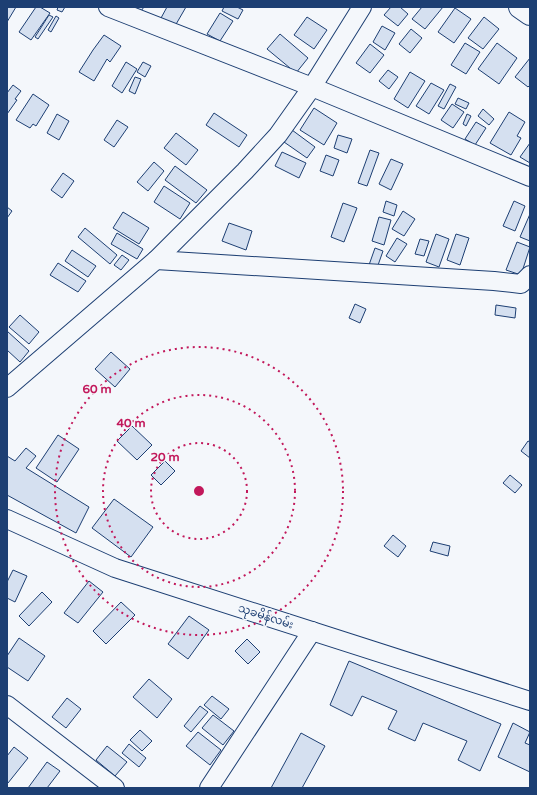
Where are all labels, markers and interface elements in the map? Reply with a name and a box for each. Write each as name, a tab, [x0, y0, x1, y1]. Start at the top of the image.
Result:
text: 60 m	[82, 382, 112, 396]
text: 40 m	[116, 416, 146, 430]
text: 20 m	[150, 450, 180, 464]
centre of rings	[192, 484, 206, 498]
street label: သုခမိန်လမ်း	[236, 601, 296, 633]

